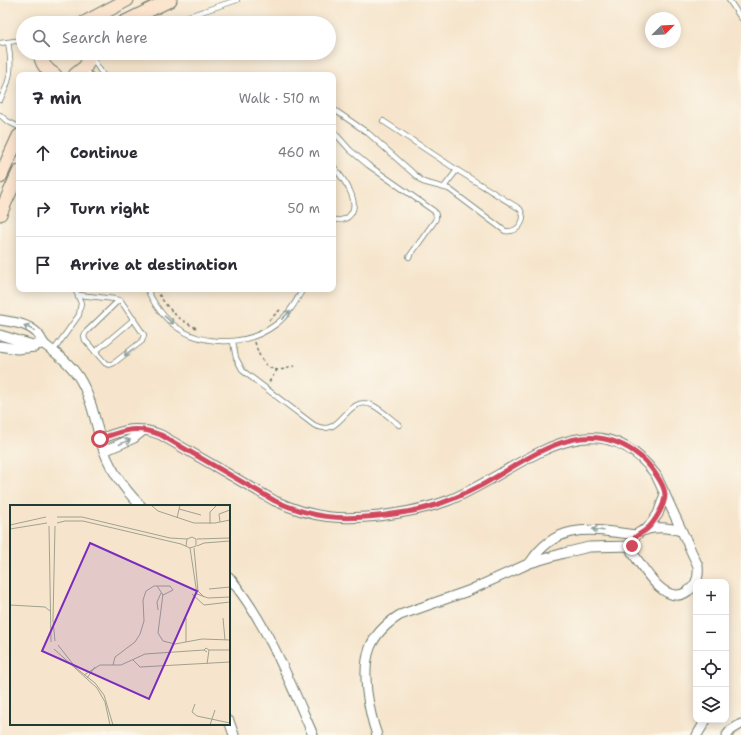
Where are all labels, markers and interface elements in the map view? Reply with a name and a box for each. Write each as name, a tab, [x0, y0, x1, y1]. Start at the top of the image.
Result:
north arrow	[645, 12, 681, 48]
search box	[16, 16, 336, 60]
icon: search	[30, 27, 52, 49]
text: Search here	[62, 28, 148, 48]
text: 7 min	[32, 87, 82, 109]
text: Walk · 510 m	[239, 90, 320, 107]
icon: ahead	[32, 142, 54, 164]
text: Continue	[70, 143, 138, 163]
text: 460 m	[278, 144, 320, 161]
icon: right	[32, 198, 54, 220]
text: Turn right	[70, 199, 150, 219]
text: 50 m	[287, 200, 320, 217]
icon: arrive	[32, 254, 54, 276]
text: Arrive at destination	[70, 255, 238, 275]
one-way arrow	[281, 310, 291, 320]
one-way arrow	[164, 316, 175, 325]
one-way arrow	[23, 324, 35, 331]
one-way arrow	[123, 347, 134, 356]
route start	[91, 430, 109, 448]
one-way arrow	[119, 438, 131, 445]
inset map	[10, 505, 230, 725]
one-way arrow	[592, 526, 605, 534]
route end	[623, 537, 641, 555]
map controls	[693, 579, 729, 723]
button: +	[693, 579, 729, 615]
button: −	[693, 615, 729, 651]
button: locate	[693, 651, 729, 687]
button: layers	[693, 687, 729, 723]

